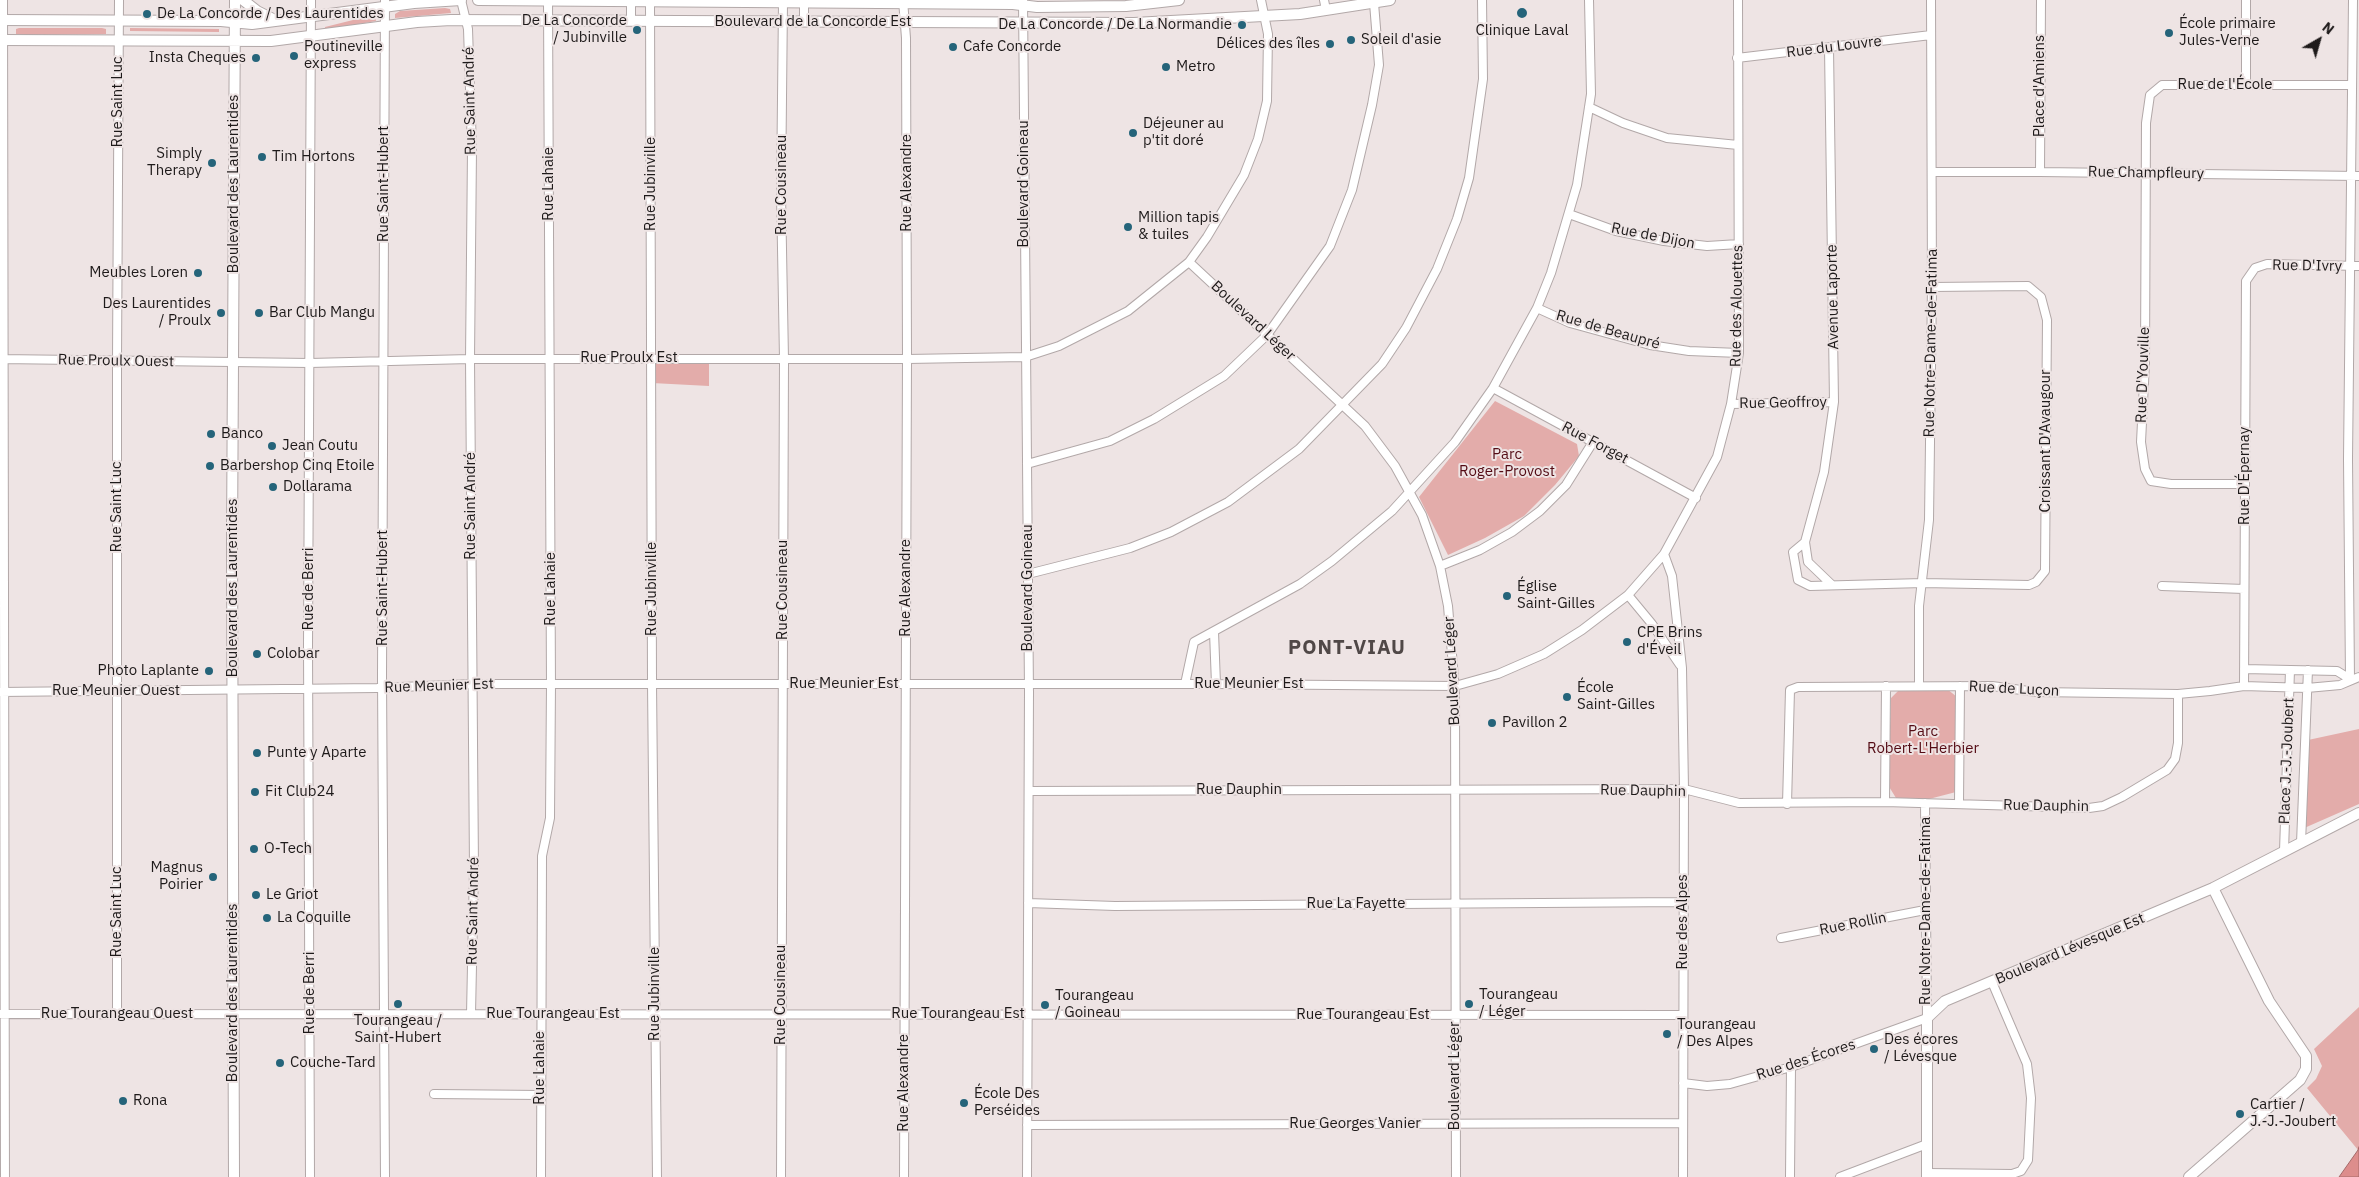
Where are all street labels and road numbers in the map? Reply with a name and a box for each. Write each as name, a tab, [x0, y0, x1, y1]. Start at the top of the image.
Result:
street label: Boulevard de la Concorde Est	[714, 13, 912, 31]
street label: Rue du Louvre	[1785, 32, 1883, 62]
street label: Place d'Amiens	[2031, 35, 2049, 137]
street label: Rue Saint André	[460, 47, 480, 155]
street label: Rue Saint Luc	[109, 56, 127, 148]
street label: Rue de l'École	[2178, 76, 2272, 94]
street label: Boulevard des Laurentides	[225, 94, 243, 274]
street label: Boulevard Goineau	[1015, 120, 1033, 248]
street label: Rue Saint-Hubert	[375, 126, 393, 242]
street label: Rue Alexandre	[898, 134, 916, 232]
street label: Rue Cousineau	[773, 135, 791, 235]
street label: Rue Jubinville	[642, 137, 660, 231]
street label: Rue Lahaie	[540, 147, 558, 221]
street label: Rue Champfleury	[2088, 163, 2204, 183]
street label: Rue de Dijon	[1610, 219, 1696, 253]
street label: Avenue Laporte	[1823, 244, 1843, 350]
street label: Rue des Alouettes	[1727, 245, 1747, 367]
street label: Rue Notre-Dame-de-Fatima	[1920, 249, 1942, 437]
street label: Rue D'Ivry	[2272, 256, 2342, 276]
street label: Boulevard Léger	[1207, 277, 1299, 365]
street label: Rue de Beaupré	[1554, 307, 1662, 353]
street label: Rue D'Youville	[2132, 327, 2154, 423]
street label: Rue Proulx Est	[580, 349, 678, 367]
street label: Rue Proulx Ouest	[58, 351, 174, 371]
street label: Croissant D'Avaugour	[2037, 370, 2055, 512]
street label: Rue Geoffroy	[1739, 393, 1827, 413]
street label: Rue Forget	[1559, 418, 1631, 468]
street label: Rue D'Épernay	[2236, 427, 2254, 525]
street label: Rue Saint André	[462, 452, 480, 560]
street label: Rue Saint Luc	[108, 461, 126, 553]
street label: Boulevard des Laurentides	[224, 498, 242, 678]
street label: Boulevard Goineau	[1019, 524, 1037, 652]
street label: Rue Saint-Hubert	[374, 530, 392, 646]
street label: Rue Alexandre	[897, 539, 915, 637]
street label: Rue Cousineau	[774, 540, 792, 640]
street label: Rue Jubinville	[643, 542, 661, 636]
street label: Rue de Berri	[300, 547, 318, 631]
street label: Rue Lahaie	[542, 552, 560, 626]
street label: Boulevard Léger	[1440, 616, 1464, 726]
street label: Rue Meunier Est	[384, 675, 494, 697]
street label: Rue Meunier Est	[789, 675, 899, 693]
street label: Rue Meunier Est	[1194, 675, 1304, 693]
street label: Rue de Luçon	[1968, 678, 2060, 700]
street label: Rue Meunier Ouest	[52, 682, 180, 700]
street label: Place J.-J.-Joubert	[2276, 697, 2298, 825]
street label: Rue Dauphin	[1196, 781, 1282, 799]
street label: Rue Dauphin	[1600, 781, 1686, 801]
street label: Rue Dauphin	[2003, 796, 2089, 816]
street label: Rue Notre-Dame-de-Fatima	[1917, 817, 1935, 1005]
street label: Rue Saint André	[463, 857, 483, 965]
street label: Rue Saint Luc	[108, 866, 126, 958]
street label: Rue des Alpes	[1674, 874, 1692, 970]
street label: Rue La Fayette	[1307, 895, 1405, 913]
street label: Boulevard des Laurentides	[224, 903, 242, 1083]
street label: Rue Rollin	[1818, 909, 1888, 939]
street label: Boulevard Lévesque Est	[1993, 909, 2147, 989]
street label: Rue Cousineau	[772, 945, 790, 1045]
street label: Rue Jubinville	[646, 947, 664, 1041]
street label: Rue de Berri	[301, 951, 319, 1035]
street label: Rue Tourangeau Ouest	[41, 1005, 193, 1023]
street label: Rue Tourangeau Est	[486, 1005, 620, 1023]
street label: Rue Tourangeau Est	[891, 1005, 1025, 1023]
street label: Rue Tourangeau Est	[1296, 1006, 1430, 1024]
street label: Boulevard Léger	[1446, 1022, 1464, 1130]
street label: Rue Lahaie	[531, 1031, 549, 1105]
street label: Rue Alexandre	[895, 1034, 913, 1132]
street label: Rue des Écores	[1754, 1036, 1858, 1084]
street label: Rue Georges Vanier	[1289, 1115, 1421, 1133]

